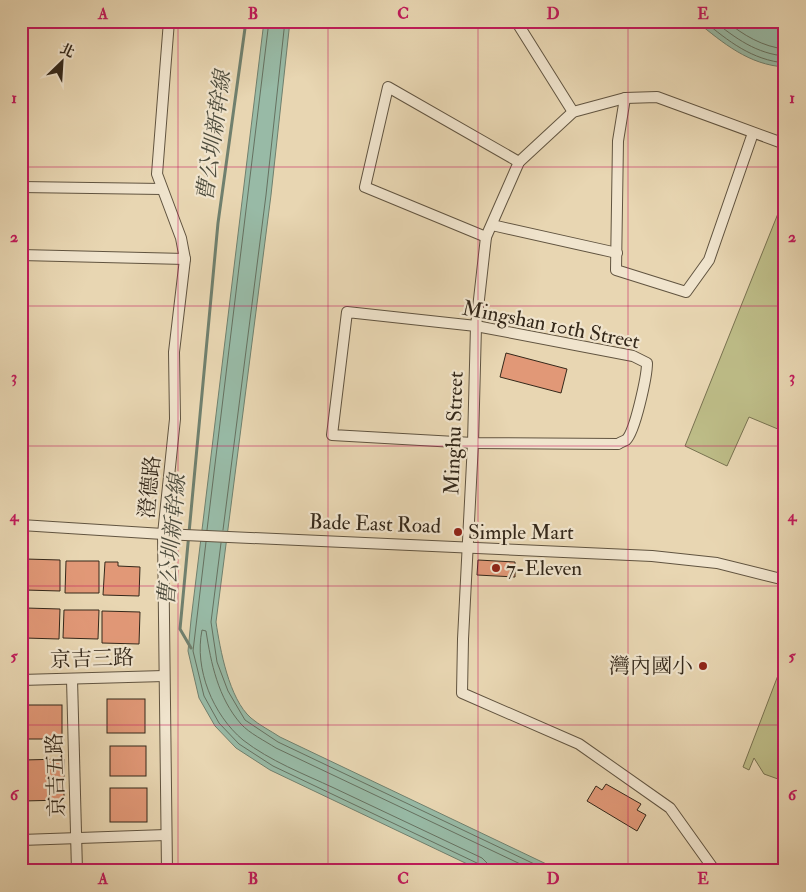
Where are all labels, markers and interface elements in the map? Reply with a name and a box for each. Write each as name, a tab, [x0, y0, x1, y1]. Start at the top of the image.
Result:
text: A	[97, 4, 109, 24]
text: B	[248, 4, 258, 24]
text: C	[397, 4, 409, 24]
text: D	[546, 4, 560, 24]
text: E	[697, 4, 709, 24]
north arrow	[38, 38, 88, 88]
text: 北	[57, 40, 77, 61]
water label: 曹公圳新幹線	[191, 67, 237, 203]
text: 1	[11, 88, 17, 108]
text: 1	[789, 88, 795, 108]
text: 2	[10, 227, 18, 247]
text: 2	[788, 227, 796, 247]
street label: Mingshan 10th Street	[460, 295, 642, 355]
text: 3	[11, 367, 17, 387]
text: 3	[789, 367, 795, 387]
street label: Minghu Street	[438, 370, 470, 495]
street label: 澄德路	[133, 454, 167, 520]
water label: 曹公圳新幹線	[152, 471, 192, 607]
text: 4	[9, 506, 20, 526]
text: 4	[787, 506, 798, 526]
street label: Bade East Road	[309, 508, 442, 540]
place label: Simple Mart	[468, 519, 574, 546]
marker: Simple Mart	[452, 526, 464, 538]
place label: 7-Eleven	[506, 555, 582, 582]
marker: 7-Eleven	[490, 562, 502, 574]
street label: 京吉三路	[50, 644, 134, 674]
text: 5	[10, 646, 18, 666]
text: 5	[788, 646, 796, 666]
place label: 灣內國小	[609, 653, 693, 680]
marker: 灣內國小	[697, 660, 709, 672]
street label: 京吉五路	[41, 733, 71, 817]
text: 6	[10, 785, 20, 805]
text: 6	[788, 785, 798, 805]
text: A	[97, 869, 109, 889]
text: B	[248, 869, 258, 889]
text: C	[397, 869, 409, 889]
text: D	[546, 869, 560, 889]
text: E	[697, 869, 709, 889]

